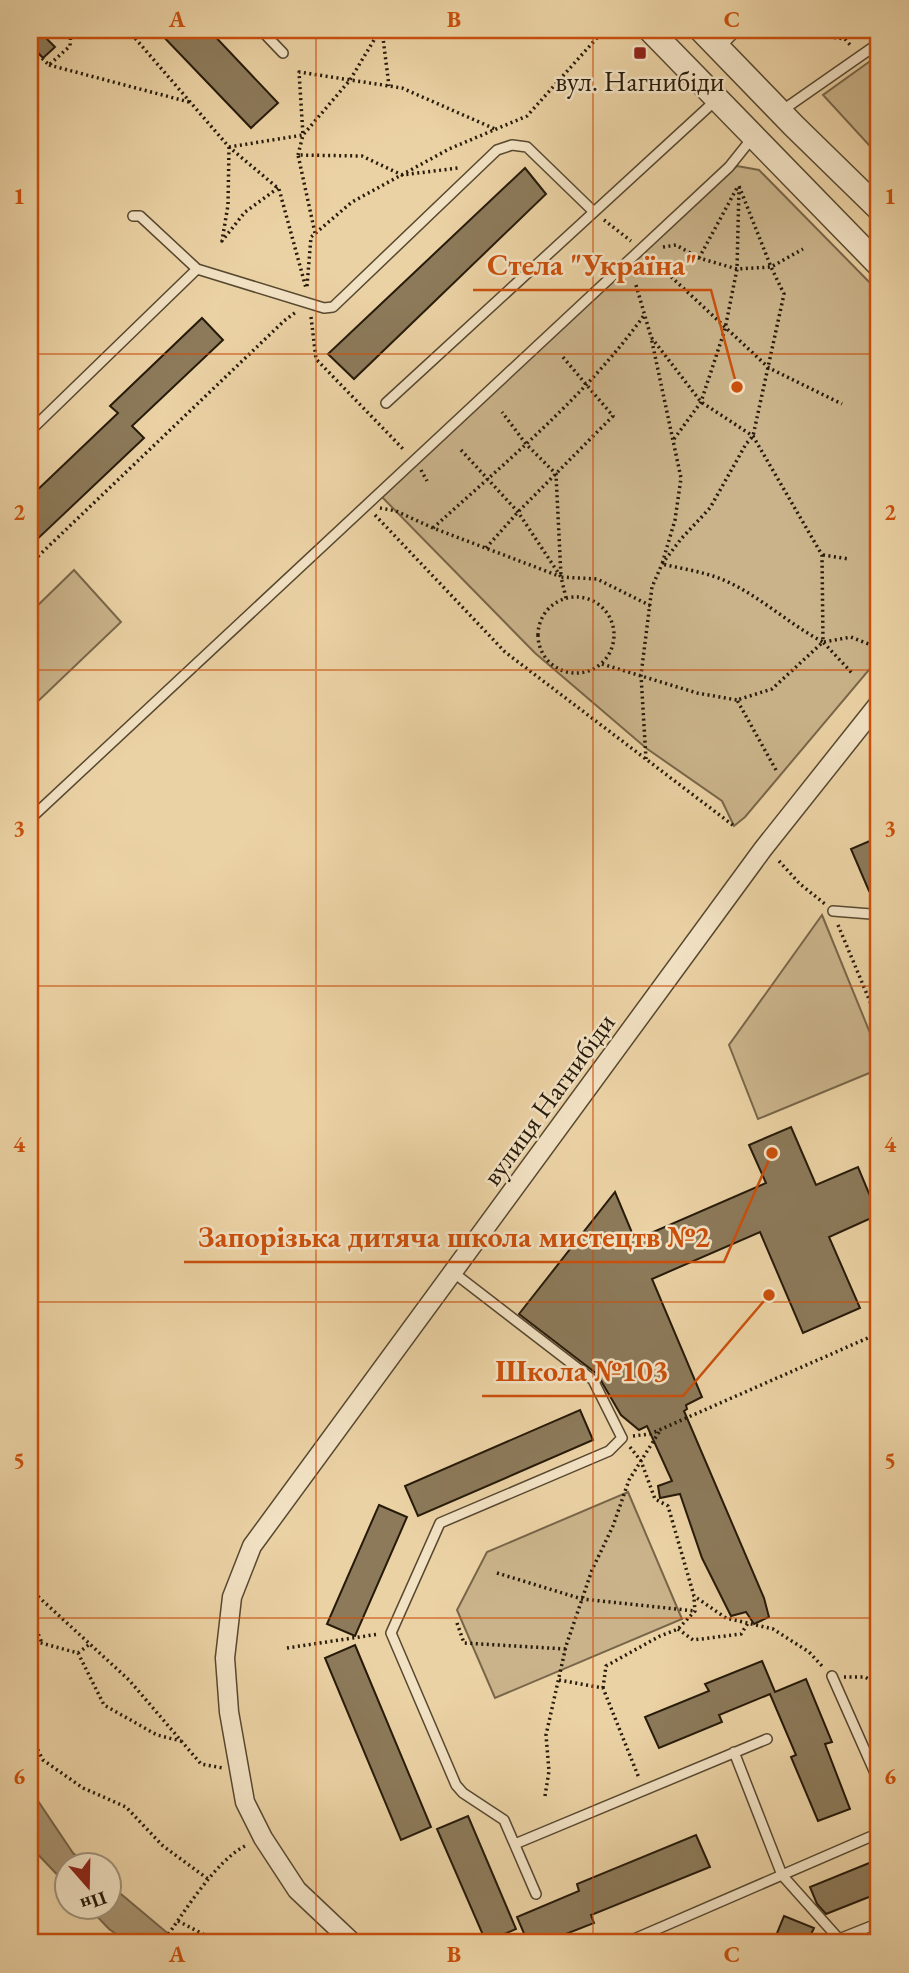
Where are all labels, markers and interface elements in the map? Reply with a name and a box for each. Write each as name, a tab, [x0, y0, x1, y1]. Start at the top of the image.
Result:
text: A	[168, 4, 186, 34]
text: B	[447, 4, 461, 34]
text: C	[724, 4, 740, 34]
marker: вул. Нагнибіди	[632, 45, 648, 61]
place label: вул. Нагнибіди	[555, 63, 725, 99]
text: 1	[13, 181, 25, 211]
text: 1	[884, 181, 896, 211]
callout: Стела "Україна"	[473, 239, 711, 290]
text: Стела "Україна"	[487, 245, 697, 284]
text: 2	[13, 497, 25, 527]
text: 2	[884, 497, 896, 527]
text: 3	[13, 813, 25, 843]
text: 3	[884, 813, 896, 843]
street label: вулиця Нагнибіди	[473, 1006, 623, 1192]
text: 4	[13, 1129, 26, 1159]
text: 4	[884, 1129, 897, 1159]
callout: Запорізька дитяча школа мистецтв №2	[184, 1211, 724, 1262]
text: Запорізька дитяча школа мистецтв №2	[198, 1217, 710, 1256]
callout: Школа №103	[482, 1345, 683, 1396]
text: Школа №103	[495, 1351, 669, 1390]
text: 5	[13, 1445, 25, 1475]
text: 5	[884, 1445, 896, 1475]
text: 6	[13, 1761, 25, 1791]
text: 6	[884, 1761, 896, 1791]
north arrow	[52, 1850, 122, 1920]
text: Пн	[77, 1885, 110, 1918]
text: A	[168, 1939, 186, 1969]
text: B	[447, 1939, 461, 1969]
text: C	[724, 1939, 740, 1969]

